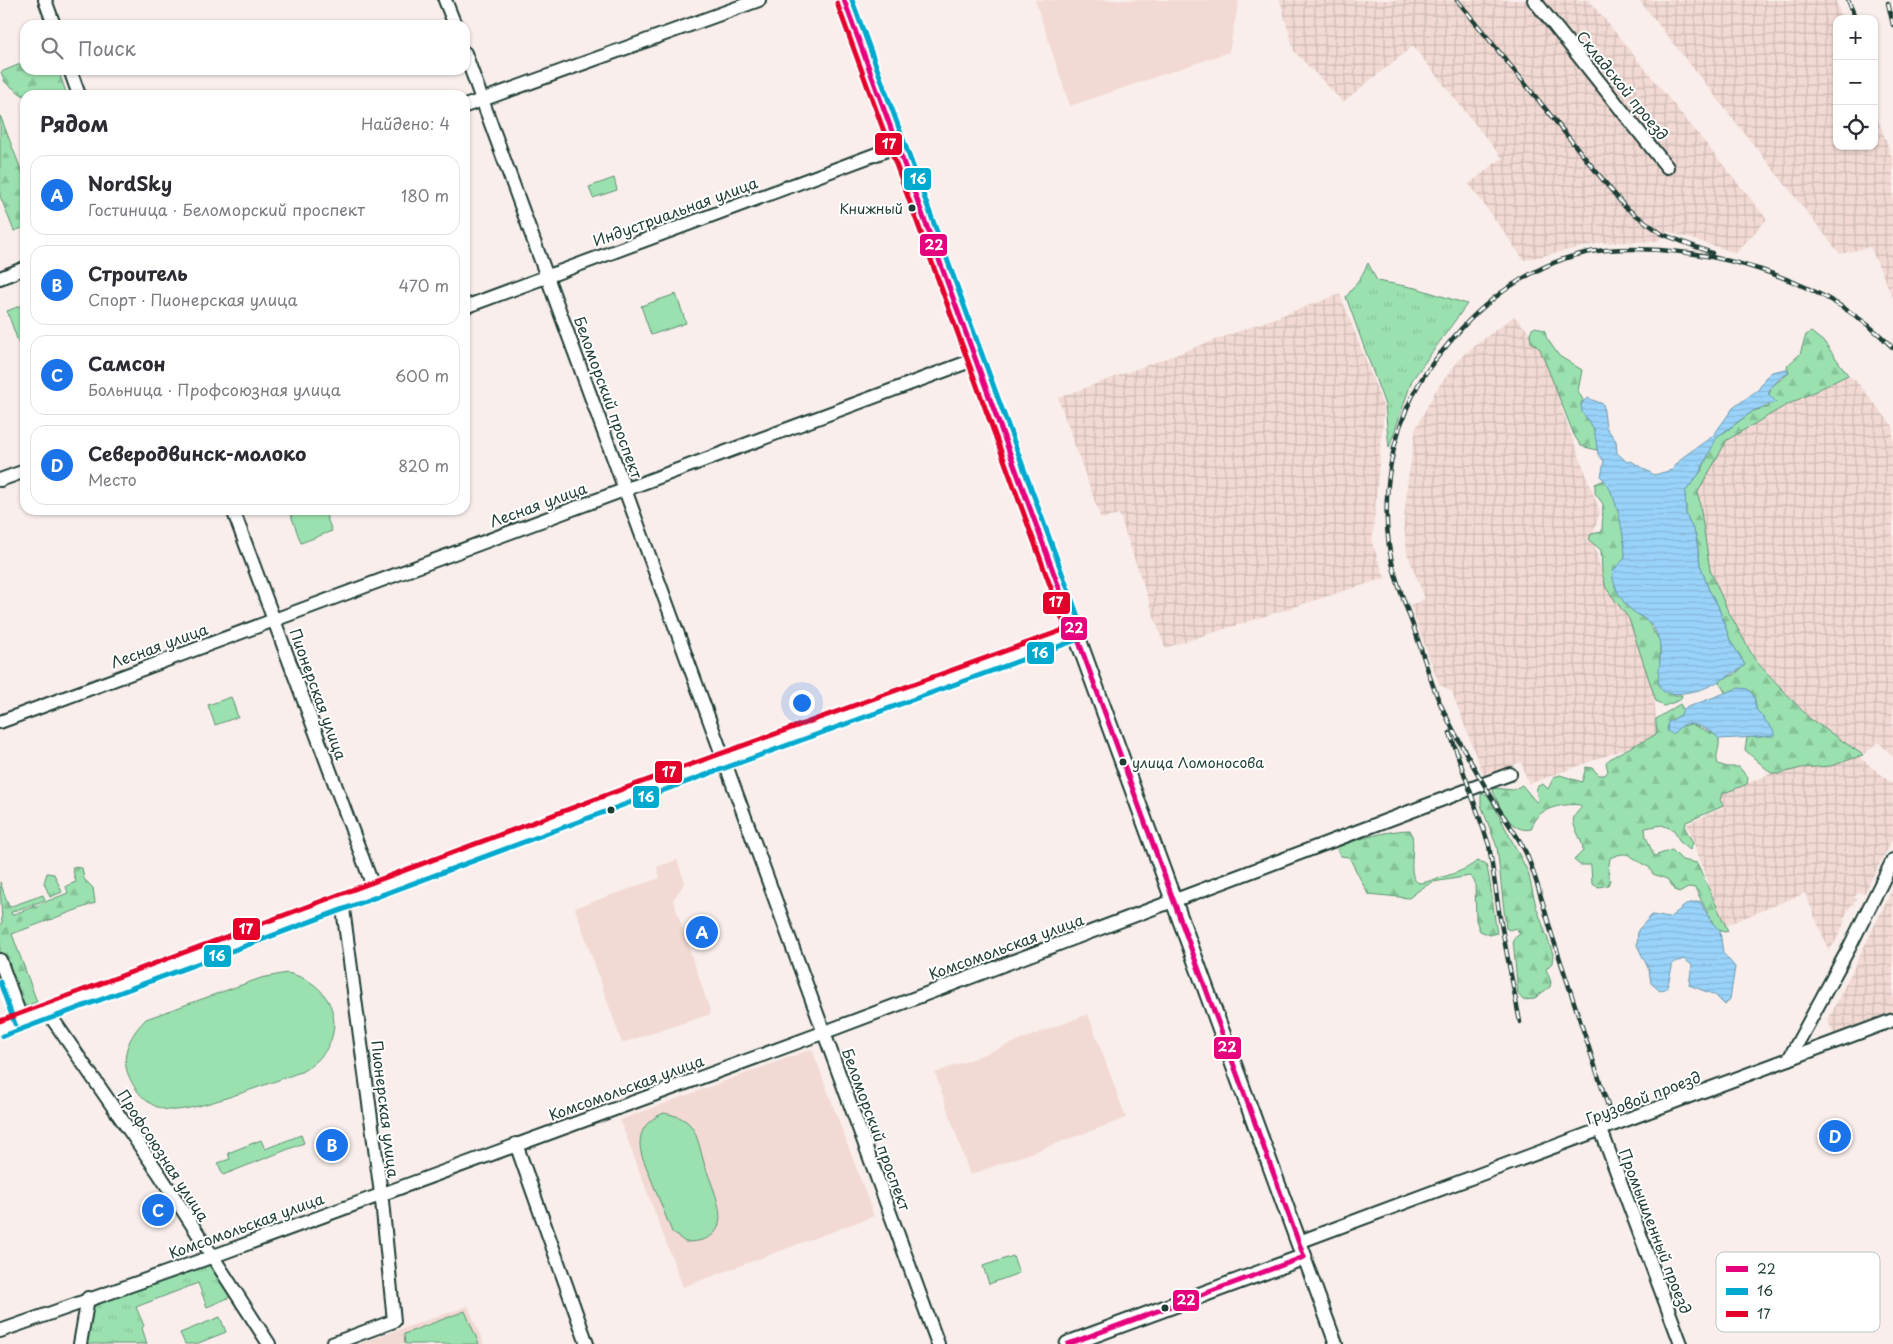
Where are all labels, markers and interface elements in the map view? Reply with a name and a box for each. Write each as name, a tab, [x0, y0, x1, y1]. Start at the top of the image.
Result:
map controls	[1833, 15, 1878, 150]
button: +	[1833, 15, 1878, 60]
search box	[20, 20, 470, 75]
street label: Складской проезд	[1572, 25, 1674, 145]
icon: search	[38, 34, 66, 62]
text: Поиск	[78, 34, 136, 62]
button: −	[1833, 60, 1878, 105]
button: locate	[1833, 105, 1878, 150]
text: Рядом	[40, 107, 108, 139]
text: Найдено: 4	[361, 111, 450, 135]
line badge: 17	[874, 132, 903, 156]
text: 17	[882, 133, 897, 154]
line badge: 16	[903, 167, 932, 191]
text: 16	[910, 168, 926, 189]
text: NordSky	[88, 169, 172, 197]
street label: Индустриальная улица	[589, 170, 761, 252]
text: A	[51, 183, 63, 207]
text: 180 m	[401, 183, 449, 207]
text: Гостиница · Беломорский проспект	[88, 197, 365, 221]
place label: Книжный	[839, 198, 903, 219]
marker: Книжный	[907, 203, 917, 213]
line badge: 22	[919, 233, 948, 257]
text: 22	[924, 234, 944, 255]
text: Строитель	[88, 259, 188, 287]
text: B	[52, 273, 62, 297]
text: 470 m	[399, 273, 449, 297]
text: Спорт · Пионерская улица	[88, 287, 298, 311]
street label: Беломорский проспект	[569, 313, 649, 482]
text: Самсон	[88, 349, 165, 377]
text: C	[51, 363, 63, 387]
text: 600 m	[395, 363, 449, 387]
text: Больница · Профсоюзная улица	[88, 377, 341, 401]
text: Северодвинск-молоко	[88, 439, 306, 467]
text: D	[51, 453, 63, 477]
text: 820 m	[398, 453, 449, 477]
text: Место	[88, 467, 137, 491]
street label: Лесная улица	[486, 476, 590, 532]
line badge: 17	[1042, 591, 1071, 615]
text: 17	[1049, 591, 1064, 612]
line badge: 22	[1060, 616, 1088, 641]
street label: Лесная улица	[107, 617, 211, 673]
text: 22	[1064, 617, 1084, 638]
street label: Пионерская улица	[285, 625, 354, 763]
line badge: 16	[1026, 641, 1055, 665]
text: 16	[1032, 642, 1048, 663]
your location	[789, 690, 815, 716]
place label: улица Ломоносова	[1132, 752, 1264, 773]
marker: улица Ломоносова	[1118, 757, 1128, 767]
line badge: 17	[654, 760, 683, 784]
text: 17	[662, 761, 677, 782]
line badge: 16	[632, 785, 660, 809]
text: 16	[638, 786, 654, 807]
unlabelled marker	[606, 805, 616, 815]
street label: Комсомольская улица	[925, 907, 1087, 985]
pin: A	[686, 913, 718, 951]
line badge: 17	[232, 917, 261, 941]
text: 17	[239, 918, 254, 939]
line badge: 16	[203, 944, 232, 968]
text: 16	[209, 945, 225, 966]
line badge: 22	[1213, 1036, 1242, 1060]
text: 22	[1217, 1036, 1237, 1057]
street label: Пионерская улица	[366, 1039, 406, 1179]
street label: Беломорский проспект	[837, 1045, 917, 1214]
street label: Комсомольская улица	[545, 1048, 707, 1126]
street label: Грузовой проезд	[1582, 1064, 1704, 1130]
street label: Профсоюзная улица	[113, 1084, 216, 1226]
pin: D	[1819, 1117, 1851, 1155]
pin: B	[316, 1126, 348, 1164]
street label: Промышленный проезд	[1614, 1145, 1698, 1317]
street label: Комсомольская улица	[165, 1186, 327, 1264]
pin: C	[142, 1191, 174, 1229]
legend	[1716, 1252, 1880, 1332]
text: 22	[1757, 1258, 1776, 1279]
text: 16	[1757, 1280, 1773, 1301]
line badge: 22	[1172, 1289, 1200, 1312]
text: 22	[1176, 1289, 1196, 1310]
unlabelled marker	[1160, 1303, 1170, 1313]
text: 17	[1757, 1303, 1771, 1324]

